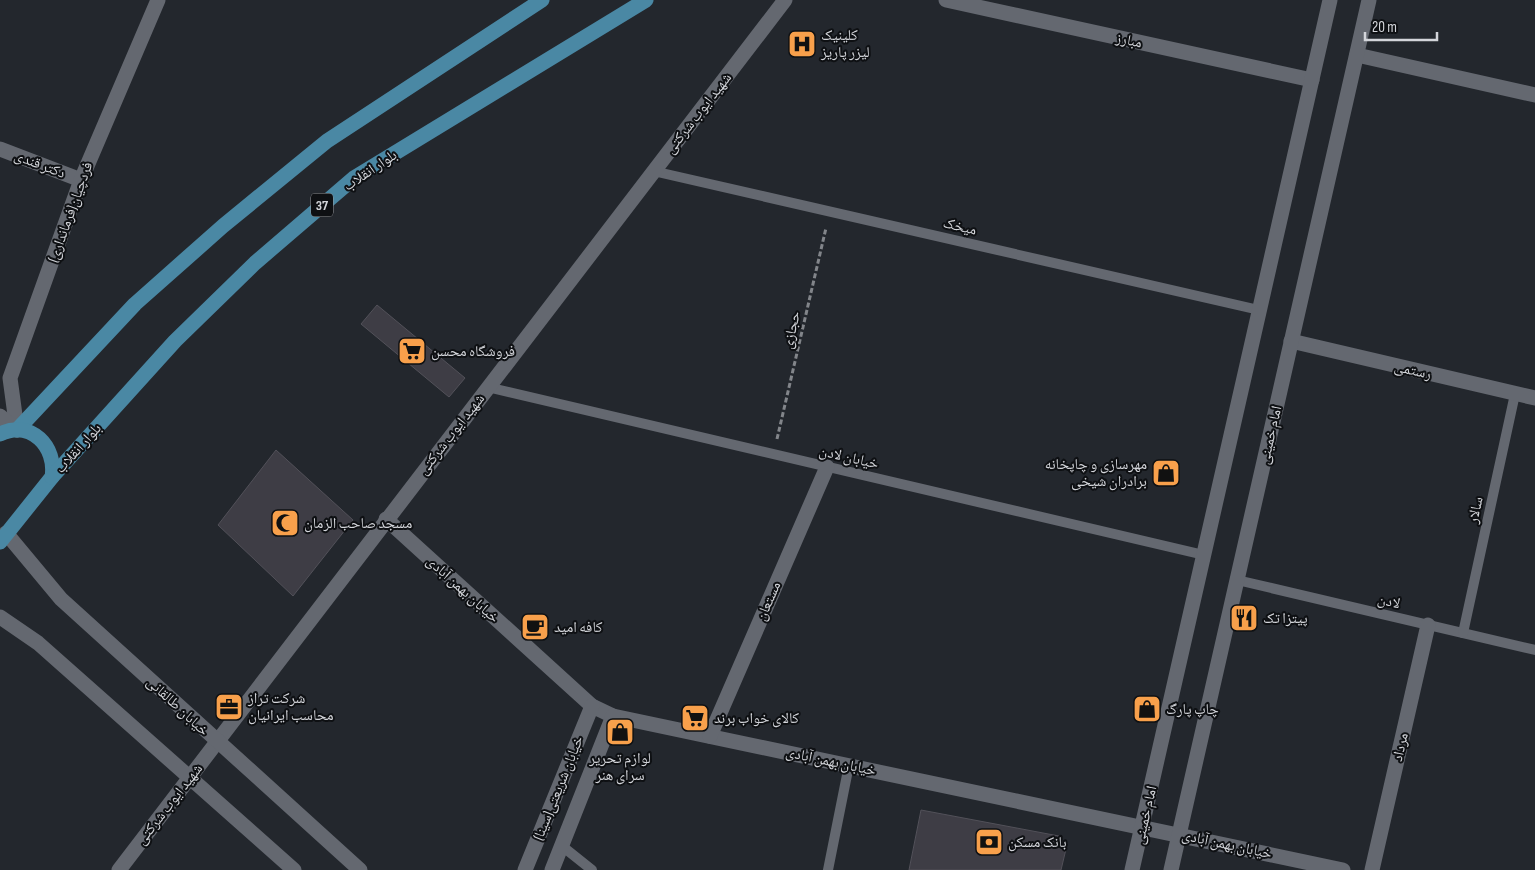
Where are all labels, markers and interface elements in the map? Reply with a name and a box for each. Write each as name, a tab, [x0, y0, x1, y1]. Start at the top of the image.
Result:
scale bar	[1365, 10, 1438, 42]
text: 20 m	[1372, 18, 1397, 37]
place label: کلینیک لیزر پاریز	[820, 26, 870, 62]
street label: مبارز	[1113, 28, 1144, 53]
hospital icon: کلینیک لیزر پاریز	[787, 29, 817, 59]
street label: شهید ایوب شرکتی	[661, 69, 736, 158]
street label: دکتر قندی	[12, 146, 68, 183]
street label: بلوار انقلاب	[340, 146, 401, 195]
street label: فردچیان(فرمانداری)	[44, 159, 97, 265]
road number: 37	[311, 194, 333, 216]
street label: میخک	[941, 213, 979, 240]
street label: حجازی	[778, 309, 805, 351]
supermarket icon: فروشگاه محسن	[397, 336, 427, 366]
place label: فروشگاه محسن	[431, 342, 515, 361]
street label: رستمی	[1392, 357, 1434, 384]
street label: شهید ایوب شرکتی	[414, 390, 489, 479]
street label: امام خمینی	[1255, 404, 1286, 466]
street label: بلوار انقلاب	[51, 419, 106, 477]
street label: خیابان لادن	[817, 441, 881, 474]
place label: مهرسازی و چاپخانه برادران شیخی	[1045, 455, 1147, 491]
shop icon: مهرسازی و چاپخانه برادران شیخی	[1151, 458, 1181, 488]
street label: سالار	[1463, 495, 1488, 526]
mosque icon: مسجد صاحب الزمان	[270, 508, 300, 538]
place label: مسجد صاحب الزمان	[304, 514, 412, 533]
street label: خیابان بهمن آبادی	[422, 552, 504, 628]
street label: مستعان	[751, 578, 786, 624]
street label: لادن	[1376, 590, 1402, 613]
restaurant icon: پیتزا تک	[1229, 603, 1259, 633]
place label: پیتزا تک	[1263, 609, 1308, 628]
cafe icon: کافه امید	[520, 612, 550, 642]
place label: کافه امید	[554, 618, 602, 637]
street label: خیابان طالقانی	[142, 673, 213, 740]
place label: شرکت تراز محاسب ایرانیان	[247, 689, 334, 725]
office icon: شرکت تراز محاسب ایرانیان	[214, 692, 244, 722]
shop icon: چاپ پارگ	[1132, 694, 1162, 724]
place label: چاپ پارگ	[1166, 700, 1219, 719]
supermarket icon: کالای خواب برند	[680, 703, 710, 733]
place label: کالای خواب برند	[714, 709, 799, 728]
shop icon: لوازم تحریر سرای هنر	[605, 717, 635, 747]
street label: مرداد	[1388, 731, 1413, 763]
street label: خیابان شریعتی(سینا)	[529, 733, 588, 843]
street label: خیابان بهمن آبادی	[784, 743, 878, 780]
place label: لوازم تحریر سرای هنر	[588, 749, 651, 785]
street label: شهید ایوب شرکتی	[132, 760, 207, 849]
street label: امام خمینی	[1130, 784, 1161, 846]
street label: خیابان بهمن آبادی	[1180, 826, 1274, 863]
bank icon: بانک مسکن	[974, 827, 1004, 857]
place label: بانک مسکن	[1008, 833, 1067, 852]

